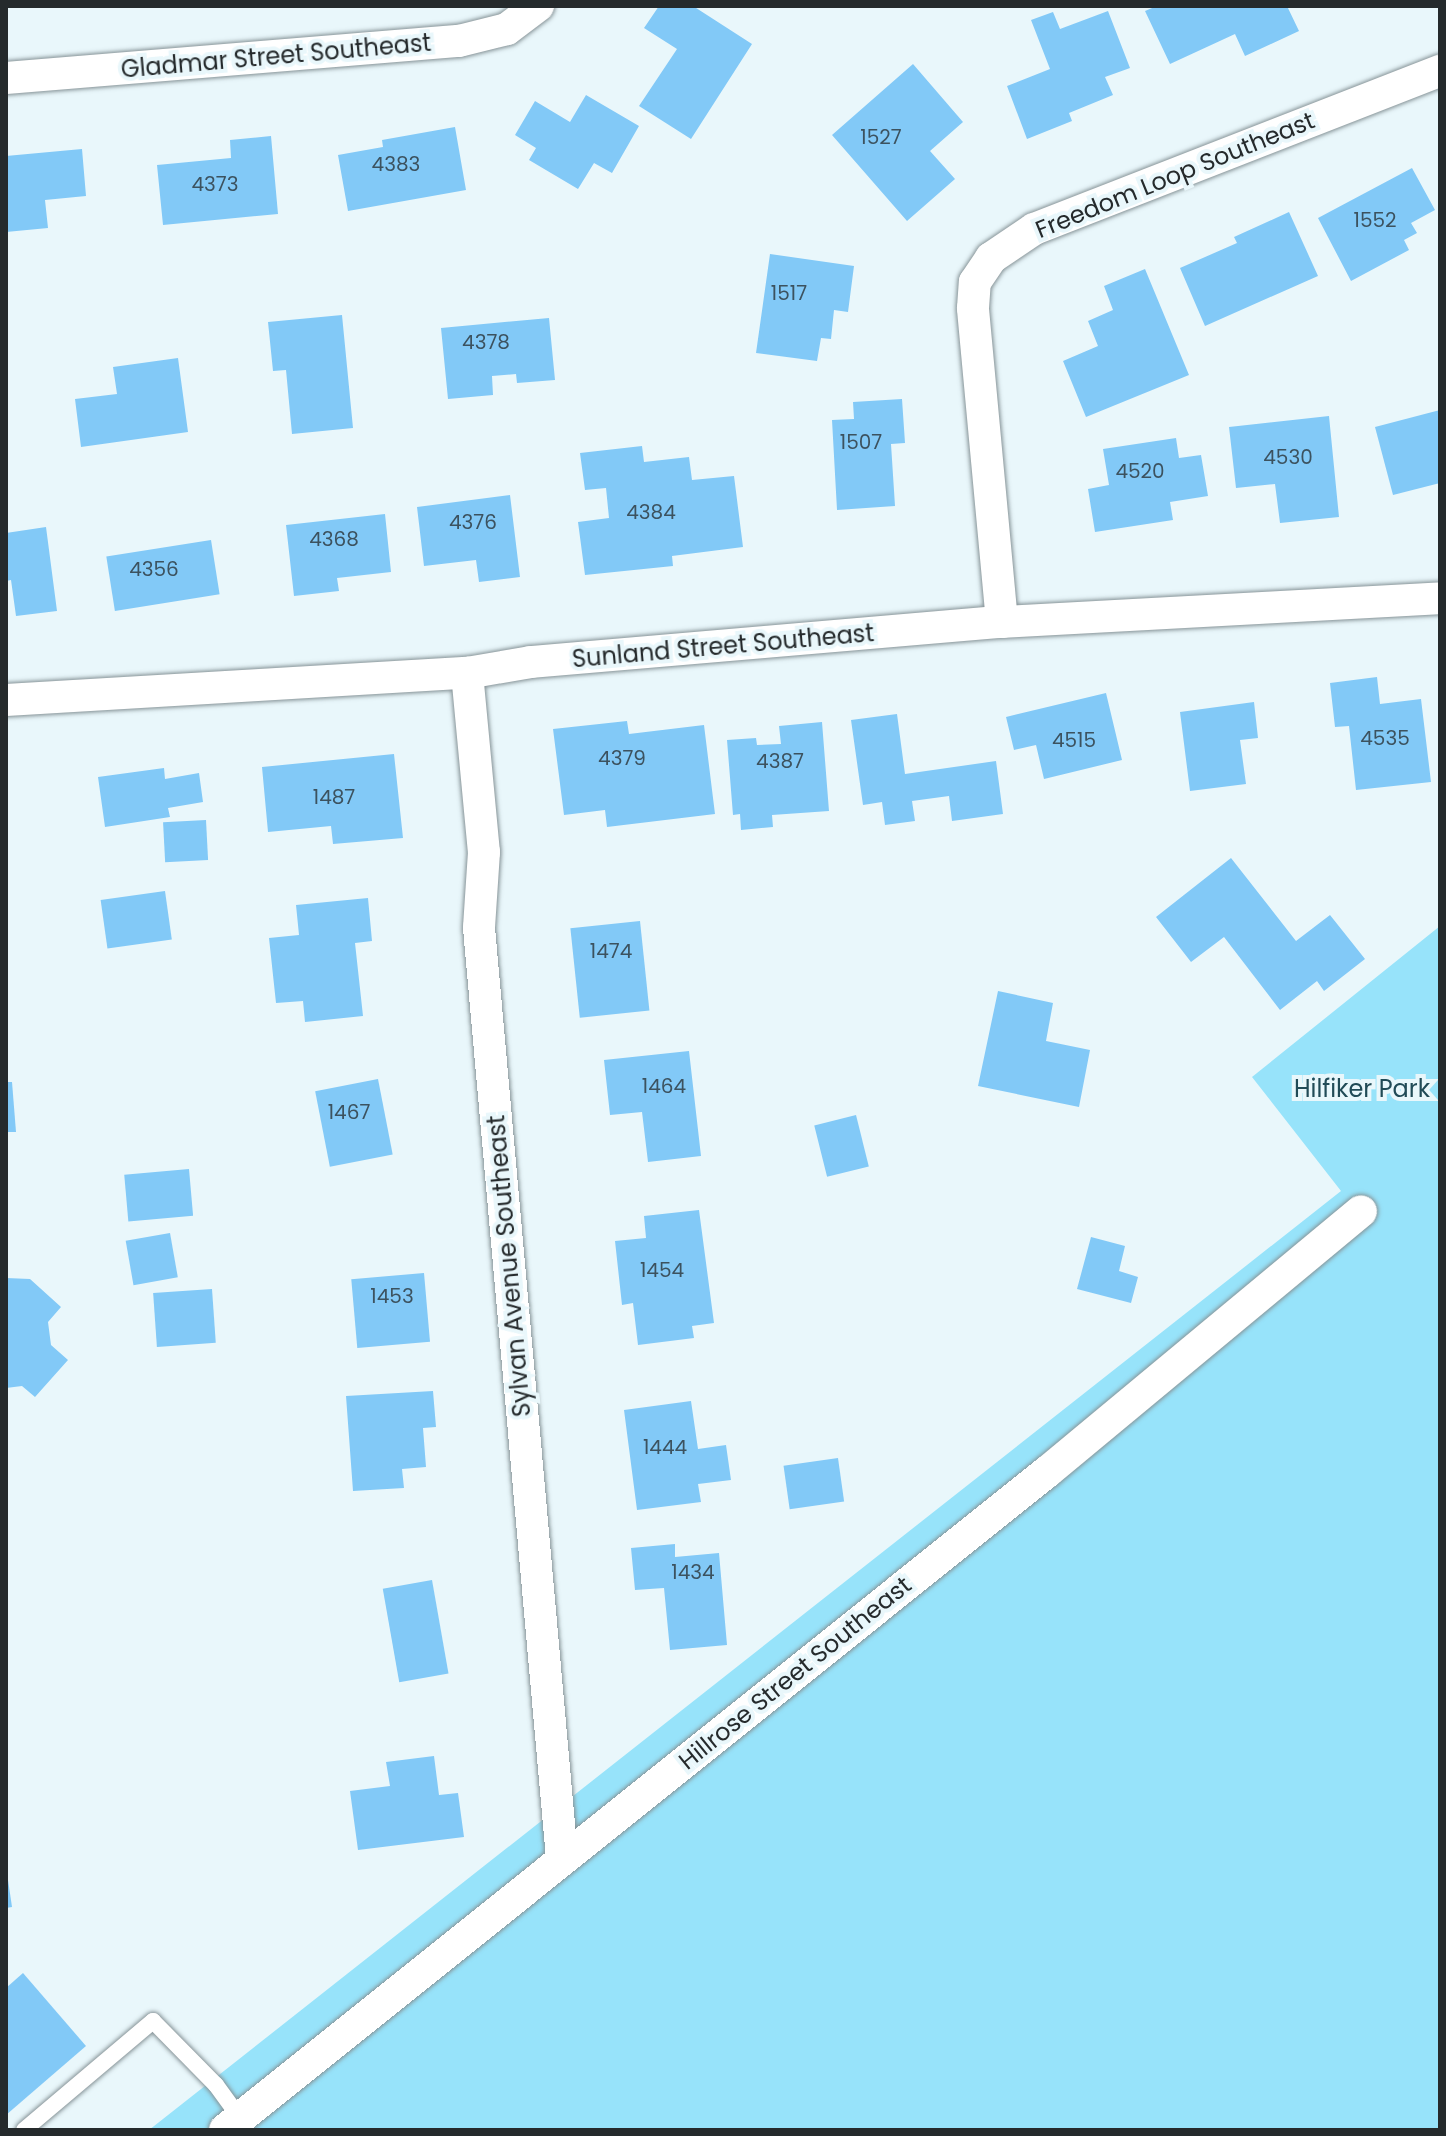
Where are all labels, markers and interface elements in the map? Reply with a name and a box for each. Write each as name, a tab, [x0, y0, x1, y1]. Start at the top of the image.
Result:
street label: Gladmar Street Southeast	[120, 28, 432, 84]
street label: Freedom Loop Southeast	[1031, 106, 1319, 244]
house number: 1527	[860, 125, 902, 149]
house number: 4383	[372, 152, 420, 176]
house number: 4373	[191, 172, 239, 196]
house number: 1552	[1353, 208, 1397, 232]
house number: 1517	[771, 281, 807, 305]
house number: 4378	[462, 330, 510, 354]
house number: 1507	[840, 430, 882, 454]
house number: 4530	[1263, 445, 1313, 469]
house number: 4520	[1115, 459, 1165, 483]
house number: 4384	[626, 500, 676, 524]
house number: 4376	[449, 510, 497, 534]
house number: 4368	[309, 527, 359, 551]
house number: 4356	[129, 557, 179, 581]
street label: Sunland Street Southeast	[571, 618, 875, 674]
house number: 4535	[1360, 726, 1410, 750]
house number: 4515	[1052, 728, 1096, 752]
house number: 4379	[598, 746, 646, 770]
house number: 4387	[756, 749, 804, 773]
house number: 1487	[313, 785, 355, 809]
house number: 1474	[590, 939, 632, 963]
house number: 1464	[642, 1074, 686, 1098]
park label: Hilfiker Park	[1294, 1075, 1430, 1103]
house number: 1467	[328, 1100, 370, 1124]
street label: Sylvan Avenue Southeast	[481, 1114, 537, 1418]
house number: 1454	[640, 1258, 684, 1282]
house number: 1453	[370, 1284, 414, 1308]
house number: 1444	[643, 1435, 687, 1459]
house number: 1434	[671, 1560, 715, 1584]
street label: Hillrose Street Southeast	[673, 1570, 917, 1776]

